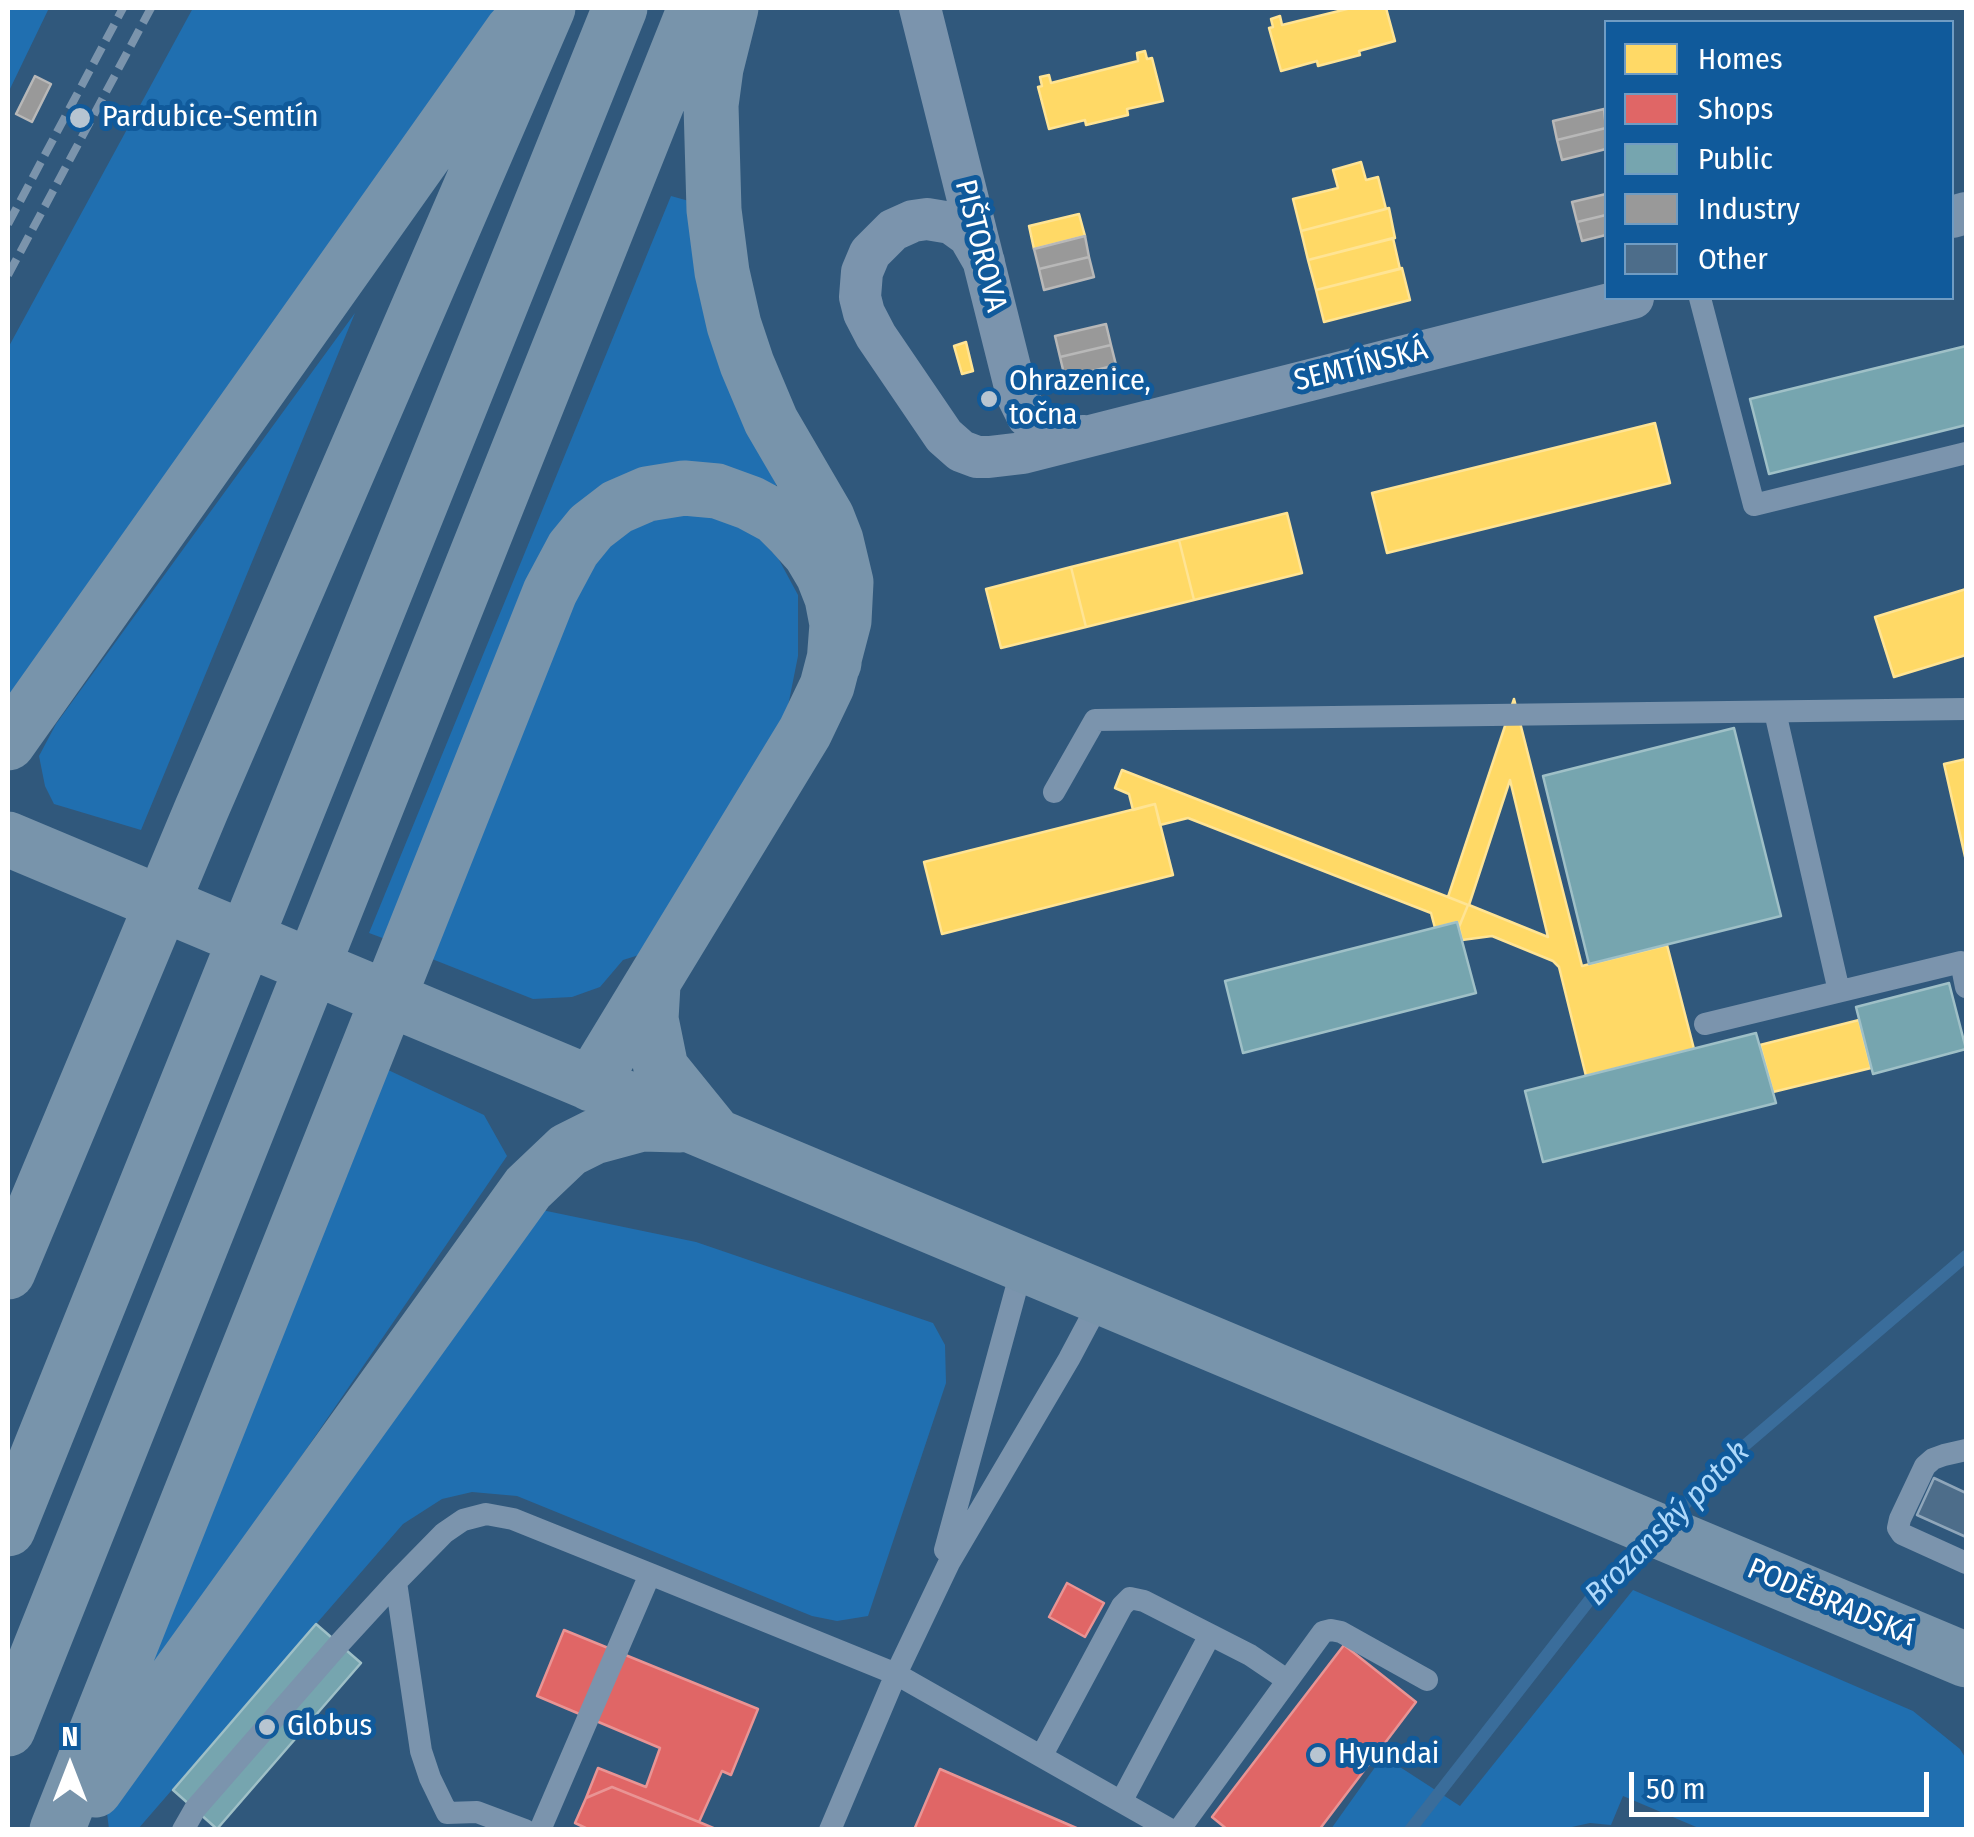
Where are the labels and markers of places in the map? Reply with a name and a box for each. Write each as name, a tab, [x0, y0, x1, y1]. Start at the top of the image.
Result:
place label: Pardubice-Semtín	[102, 100, 319, 136]
marker: Pardubice-Semtín	[67, 105, 93, 131]
place label: Ohrazenice, točna	[1009, 364, 1151, 434]
marker: Ohrazenice, točna	[978, 388, 1000, 410]
place label: Globus	[287, 1709, 372, 1745]
marker: Globus	[256, 1716, 278, 1738]
place label: Hyundai	[1338, 1737, 1439, 1773]
marker: Hyundai	[1307, 1744, 1329, 1766]

